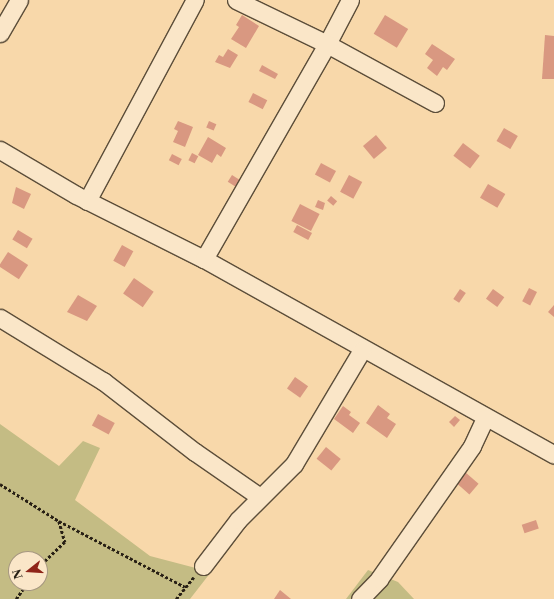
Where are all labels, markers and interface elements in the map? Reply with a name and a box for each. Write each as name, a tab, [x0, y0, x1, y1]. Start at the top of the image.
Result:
north arrow	[8, 551, 48, 591]
text: N	[9, 568, 26, 581]

